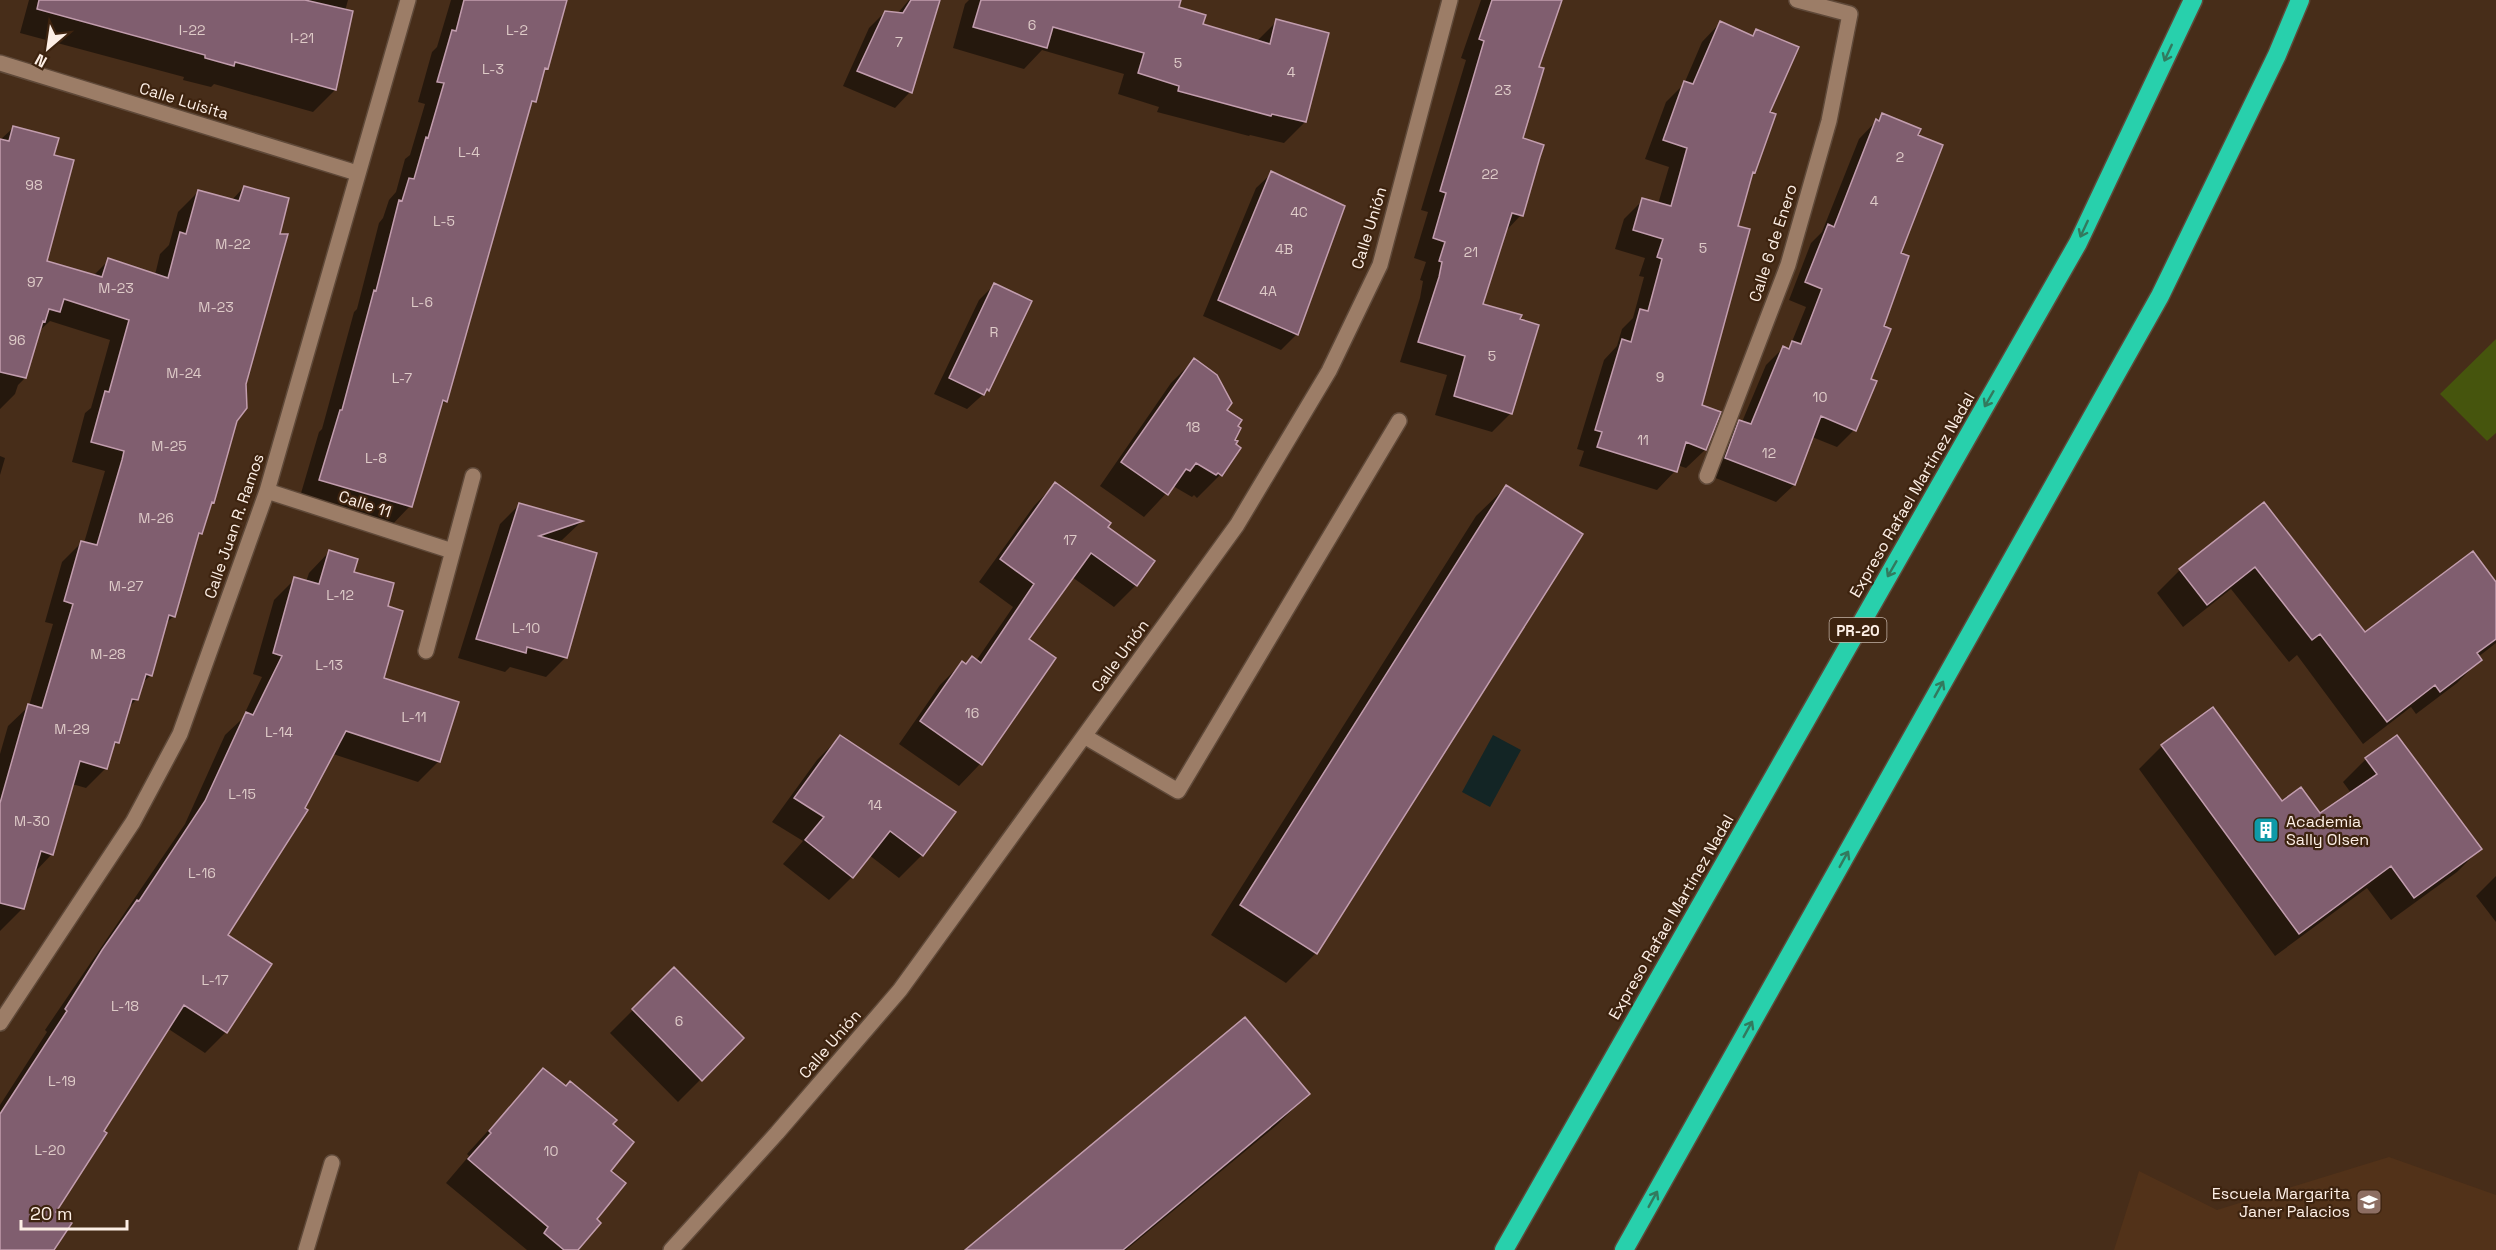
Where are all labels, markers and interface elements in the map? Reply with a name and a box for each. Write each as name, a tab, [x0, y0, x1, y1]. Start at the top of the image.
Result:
house number: 6	[1028, 16, 1036, 34]
north arrow	[18, 18, 78, 78]
house number: I-22	[179, 21, 205, 39]
house number: L-2	[506, 21, 528, 39]
house number: I-21	[290, 29, 314, 47]
house number: 7	[895, 33, 903, 51]
one-way arrow	[2161, 43, 2173, 61]
text: N	[31, 49, 51, 72]
house number: 5	[1174, 54, 1182, 72]
house number: L-3	[482, 60, 504, 78]
house number: 4	[1287, 63, 1296, 81]
street label: Calle Luisita	[137, 77, 231, 125]
house number: 23	[1495, 81, 1511, 99]
house number: L-4	[458, 143, 480, 161]
house number: 2	[1896, 148, 1904, 166]
house number: 22	[1482, 165, 1498, 183]
house number: 98	[25, 176, 43, 194]
street label: Calle 6 de Enero	[1744, 181, 1802, 305]
street label: Calle Unión	[1347, 184, 1391, 272]
house number: 4	[1870, 192, 1879, 210]
house number: 4C	[1290, 203, 1308, 221]
house number: L-5	[433, 212, 455, 230]
one-way arrow	[2078, 220, 2090, 238]
house number: M-22	[215, 235, 251, 253]
house number: 5	[1699, 239, 1707, 257]
house number: 4B	[1275, 240, 1293, 258]
house number: 21	[1464, 243, 1478, 261]
house number: 97	[27, 273, 43, 291]
house number: M-23	[98, 279, 134, 297]
house number: 4A	[1259, 282, 1277, 300]
house number: L-6	[411, 293, 433, 311]
house number: M-23	[198, 298, 234, 316]
house number: R	[990, 323, 999, 341]
house number: 96	[8, 331, 26, 349]
house number: 5	[1488, 347, 1496, 365]
house number: M-24	[166, 364, 202, 382]
house number: 9	[1656, 368, 1664, 386]
house number: L-7	[392, 369, 412, 387]
house number: 10	[1813, 388, 1827, 406]
street label: Expreso Rafael Martínez Nadal	[1845, 389, 1979, 601]
one-way arrow	[1983, 390, 1995, 407]
house number: 18	[1186, 418, 1201, 436]
house number: 11	[1637, 431, 1649, 449]
house number: M-25	[151, 437, 187, 455]
house number: 12	[1762, 444, 1776, 462]
house number: L-8	[365, 449, 387, 467]
street label: Calle Juan R. Ramos	[199, 451, 269, 601]
street label: Calle 11	[336, 486, 394, 522]
house number: M-26	[138, 509, 174, 527]
house number: 17	[1063, 531, 1077, 549]
one-way arrow	[1886, 560, 1898, 577]
house number: M-27	[109, 577, 143, 595]
house number: L-12	[326, 586, 354, 604]
street label: Calle Unión	[1087, 615, 1153, 697]
road number: PR-20	[1830, 618, 1886, 642]
house number: L-10	[512, 619, 540, 637]
house number: M-28	[90, 645, 126, 663]
house number: L-13	[315, 656, 343, 674]
one-way arrow	[1934, 681, 1946, 698]
house number: 16	[965, 704, 979, 722]
house number: L-11	[401, 708, 427, 726]
house number: M-29	[54, 720, 90, 738]
house number: L-14	[265, 723, 293, 741]
house number: L-15	[228, 785, 256, 803]
house number: 14	[868, 796, 883, 814]
street label: Expreso Rafael Martínez Nadal	[1604, 811, 1738, 1023]
place label: Academia Sally Olsen	[2286, 811, 2369, 850]
house number: M-30	[14, 812, 50, 830]
building icon: Academia Sally Olsen	[2251, 815, 2281, 845]
one-way arrow	[1838, 851, 1850, 868]
house number: L-16	[188, 864, 216, 882]
house number: L-17	[201, 971, 229, 989]
house number: L-18	[111, 997, 139, 1015]
street label: Calle Unión	[794, 1005, 866, 1083]
house number: 6	[675, 1012, 683, 1030]
one-way arrow	[1742, 1021, 1754, 1038]
house number: L-19	[48, 1072, 76, 1090]
house number: L-20	[35, 1141, 65, 1159]
house number: 10	[544, 1142, 558, 1160]
place label: Escuela Margarita Janer Palacios	[2212, 1183, 2350, 1222]
school or university icon: Escuela Margarita Janer Palacios	[2354, 1187, 2384, 1217]
one-way arrow	[1647, 1191, 1659, 1208]
scale bar	[21, 1193, 128, 1231]
text: 20 m	[30, 1202, 73, 1225]

